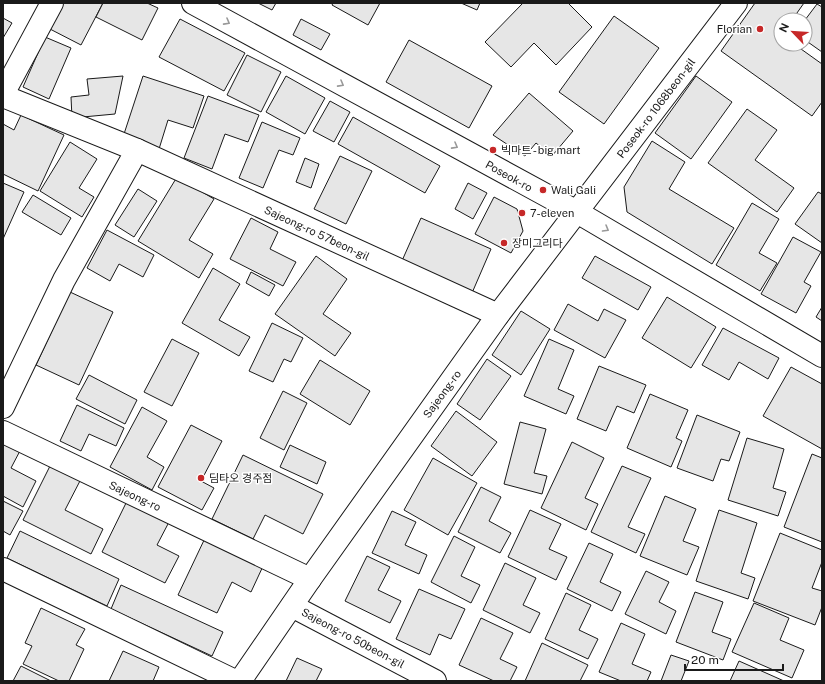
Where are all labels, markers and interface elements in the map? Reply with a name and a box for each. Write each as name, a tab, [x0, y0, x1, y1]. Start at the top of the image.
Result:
north arrow	[773, 12, 813, 52]
one-way arrow	[223, 17, 230, 24]
text: N	[777, 21, 791, 34]
place label: Florian	[717, 23, 752, 35]
marker: Florian	[755, 24, 765, 34]
street label: Poseok-ro 1068beon-gil	[615, 56, 697, 160]
one-way arrow	[337, 79, 344, 87]
one-way arrow	[451, 142, 458, 149]
place label: 빅마트 - big mart	[501, 144, 581, 156]
marker: 빅마트 - big mart	[488, 145, 498, 155]
street label: Poseok-ro	[484, 158, 534, 194]
place label: Wali Gali	[551, 184, 596, 196]
marker: Wali Gali	[538, 185, 548, 195]
street label: Sajeong-ro 57beon-gil	[262, 203, 372, 263]
place label: 7-eleven	[530, 207, 574, 219]
marker: 7-eleven	[517, 208, 527, 218]
one-way arrow	[602, 225, 609, 232]
place label: 장미그리다	[512, 237, 563, 249]
marker: 장미그리다	[499, 238, 509, 248]
street label: Sajeong-ro	[421, 368, 463, 420]
place label: 딤타오 경주점	[209, 472, 272, 484]
marker: 딤타오 경주점	[196, 473, 206, 483]
street label: Sajeong-ro	[107, 479, 163, 513]
street label: Sajeong-ro 50beon-gil	[299, 606, 407, 670]
scale bar	[685, 646, 783, 672]
text: 20 m	[691, 653, 719, 667]

